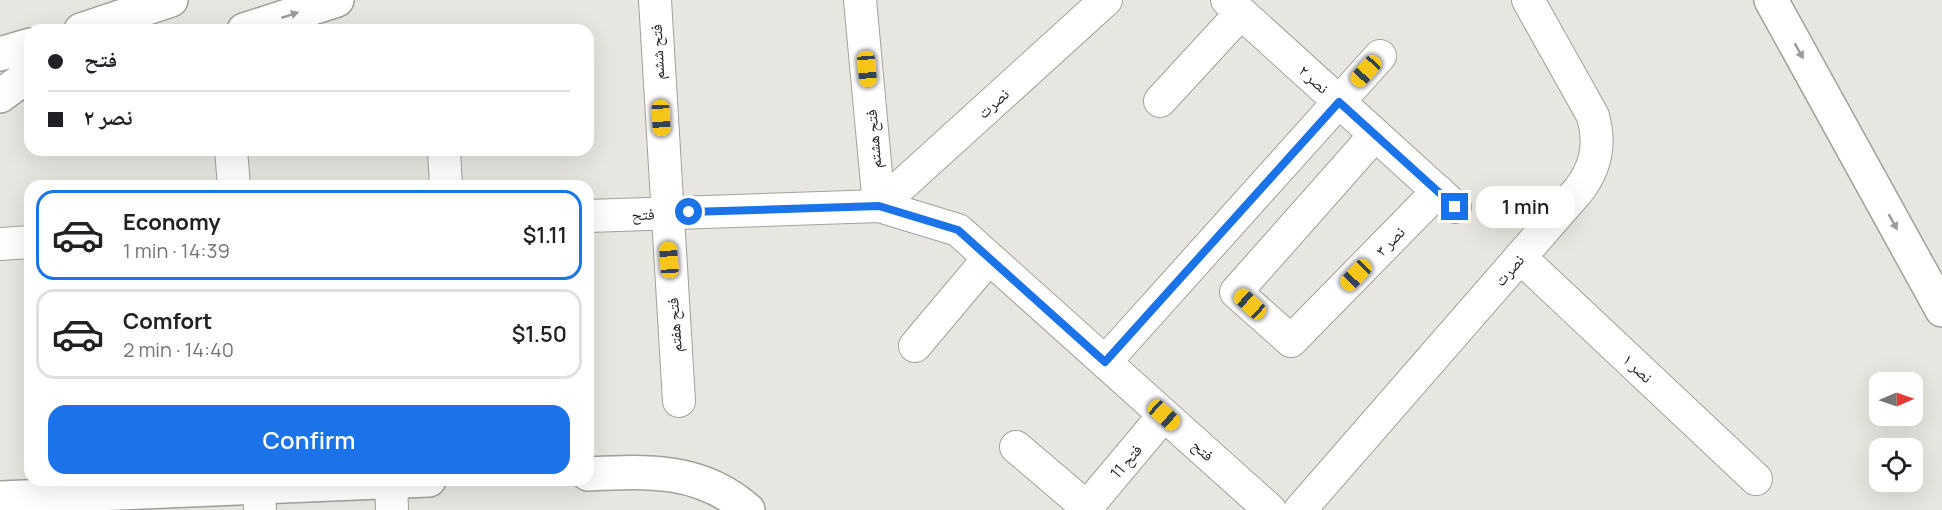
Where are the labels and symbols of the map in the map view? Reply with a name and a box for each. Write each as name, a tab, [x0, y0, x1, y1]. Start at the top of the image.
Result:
one-way arrow	[281, 10, 299, 19]
street label: فتح ششم	[645, 24, 669, 80]
one-way arrow	[1794, 43, 1804, 60]
car	[856, 50, 878, 88]
car	[1347, 52, 1385, 90]
street label: نصر ۲	[1294, 60, 1334, 98]
street label: نصرت	[972, 83, 1014, 123]
car	[651, 100, 671, 136]
street label: فتح هشتم	[859, 109, 887, 169]
callout: 1 min	[1476, 186, 1575, 228]
route end	[1441, 193, 1468, 220]
route start	[675, 198, 702, 225]
street label: فتح	[631, 202, 655, 226]
one-way arrow	[1888, 214, 1898, 231]
street label: نصر ۳	[1370, 221, 1410, 261]
car	[659, 241, 679, 279]
street label: نصرت	[1489, 249, 1529, 291]
car	[1337, 256, 1375, 294]
car	[1231, 285, 1269, 323]
street label: فتح هفتم	[661, 297, 687, 353]
street label: ۱ نصر	[1618, 348, 1658, 388]
north arrow	[1869, 372, 1923, 426]
car	[1145, 396, 1183, 434]
street label: فتح	[1187, 434, 1219, 466]
street label: فتح 11	[1105, 439, 1147, 483]

